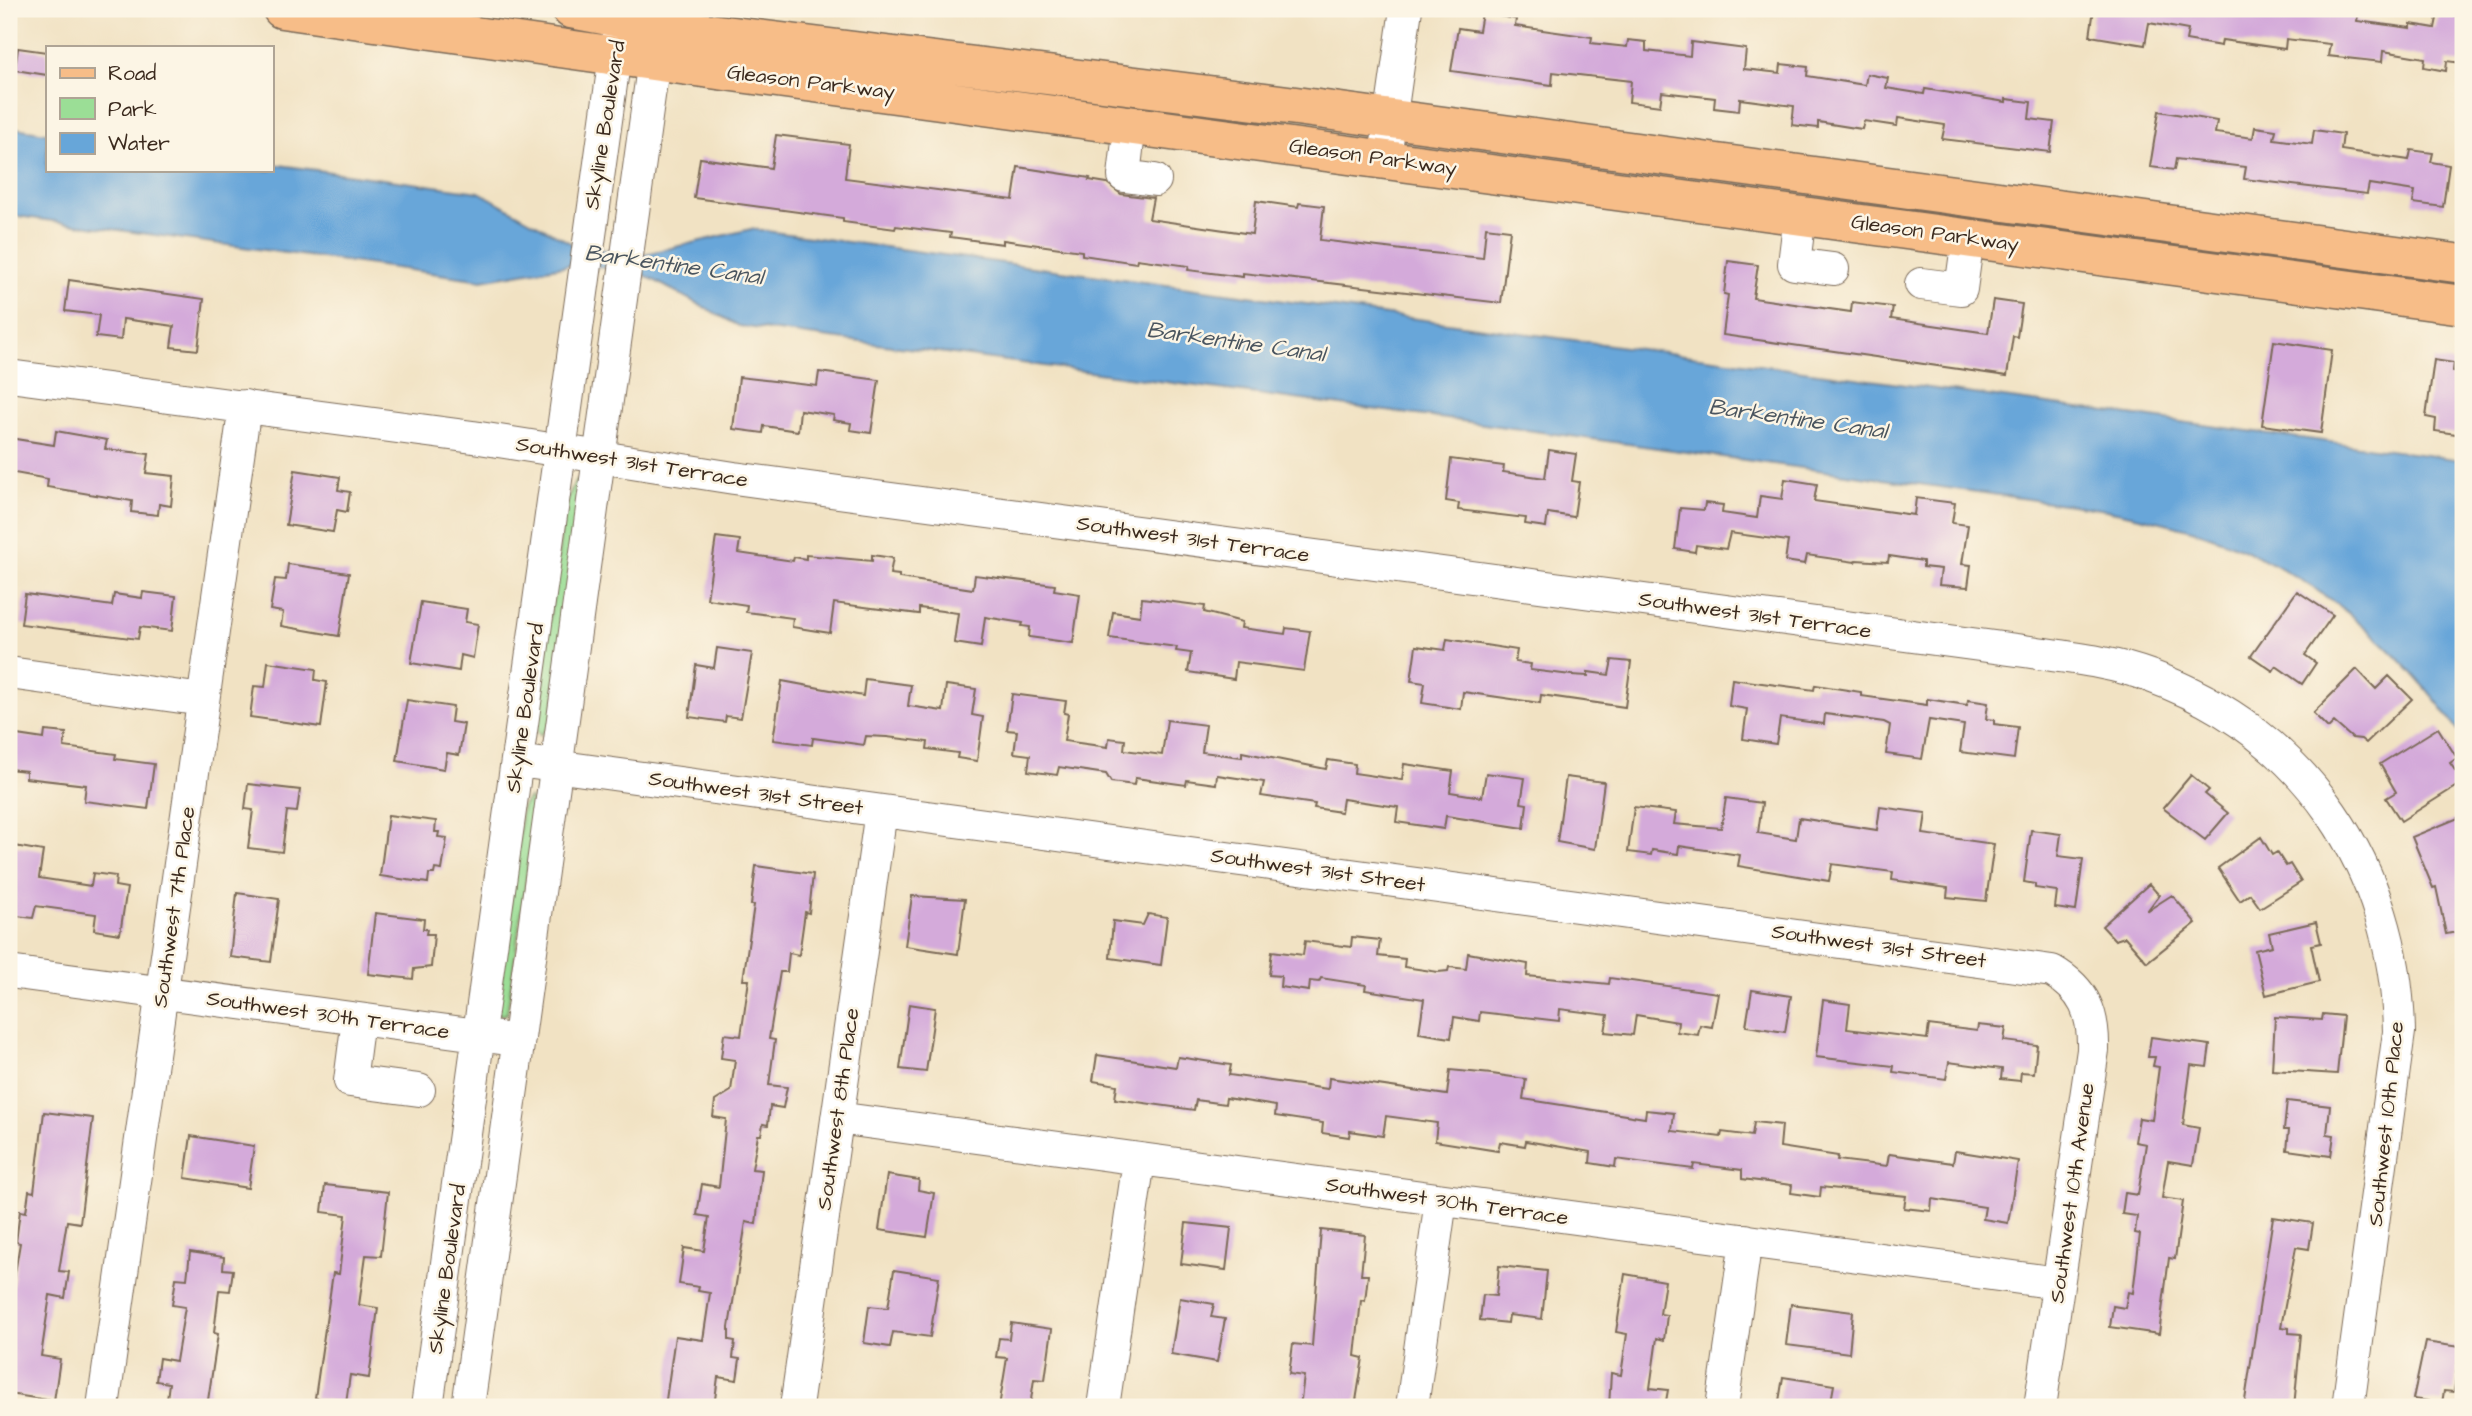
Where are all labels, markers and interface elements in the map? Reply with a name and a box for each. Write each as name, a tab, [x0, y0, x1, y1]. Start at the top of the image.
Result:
street label: Skyline Boulevard	[577, 38, 635, 212]
legend	[46, 46, 273, 172]
street label: Gleason Parkway	[725, 57, 897, 109]
text: Road	[108, 59, 156, 88]
text: Park	[108, 95, 157, 124]
text: Water	[108, 129, 170, 158]
street label: Gleason Parkway	[1287, 131, 1459, 185]
street label: Gleason Parkway	[1849, 207, 2021, 261]
water label: Barkentine Canal	[583, 237, 768, 294]
water label: Barkentine Canal	[1145, 314, 1330, 371]
water label: Barkentine Canal	[1707, 391, 1892, 448]
street label: Southwest 31st Terrace	[514, 429, 750, 495]
street label: Southwest 31st Terrace	[1075, 508, 1311, 570]
street label: Southwest 31st Terrace	[1637, 584, 1873, 646]
street label: Skyline Boulevard	[499, 621, 553, 795]
street label: Southwest 31st Street	[647, 764, 866, 822]
street label: Southwest 7th Place	[146, 805, 202, 1009]
street label: Southwest 31st Street	[1209, 841, 1428, 899]
street label: Southwest 31st Street	[1770, 917, 1989, 975]
street label: Southwest 30th Terrace	[205, 984, 451, 1046]
street label: Southwest 8th Place	[809, 1006, 867, 1212]
street label: Southwest 10th Place	[2361, 1020, 2411, 1228]
street label: Southwest 10th Avenue	[2042, 1081, 2102, 1305]
street label: Southwest 30th Terrace	[1324, 1170, 1570, 1232]
street label: Skyline Boulevard	[421, 1182, 475, 1356]

